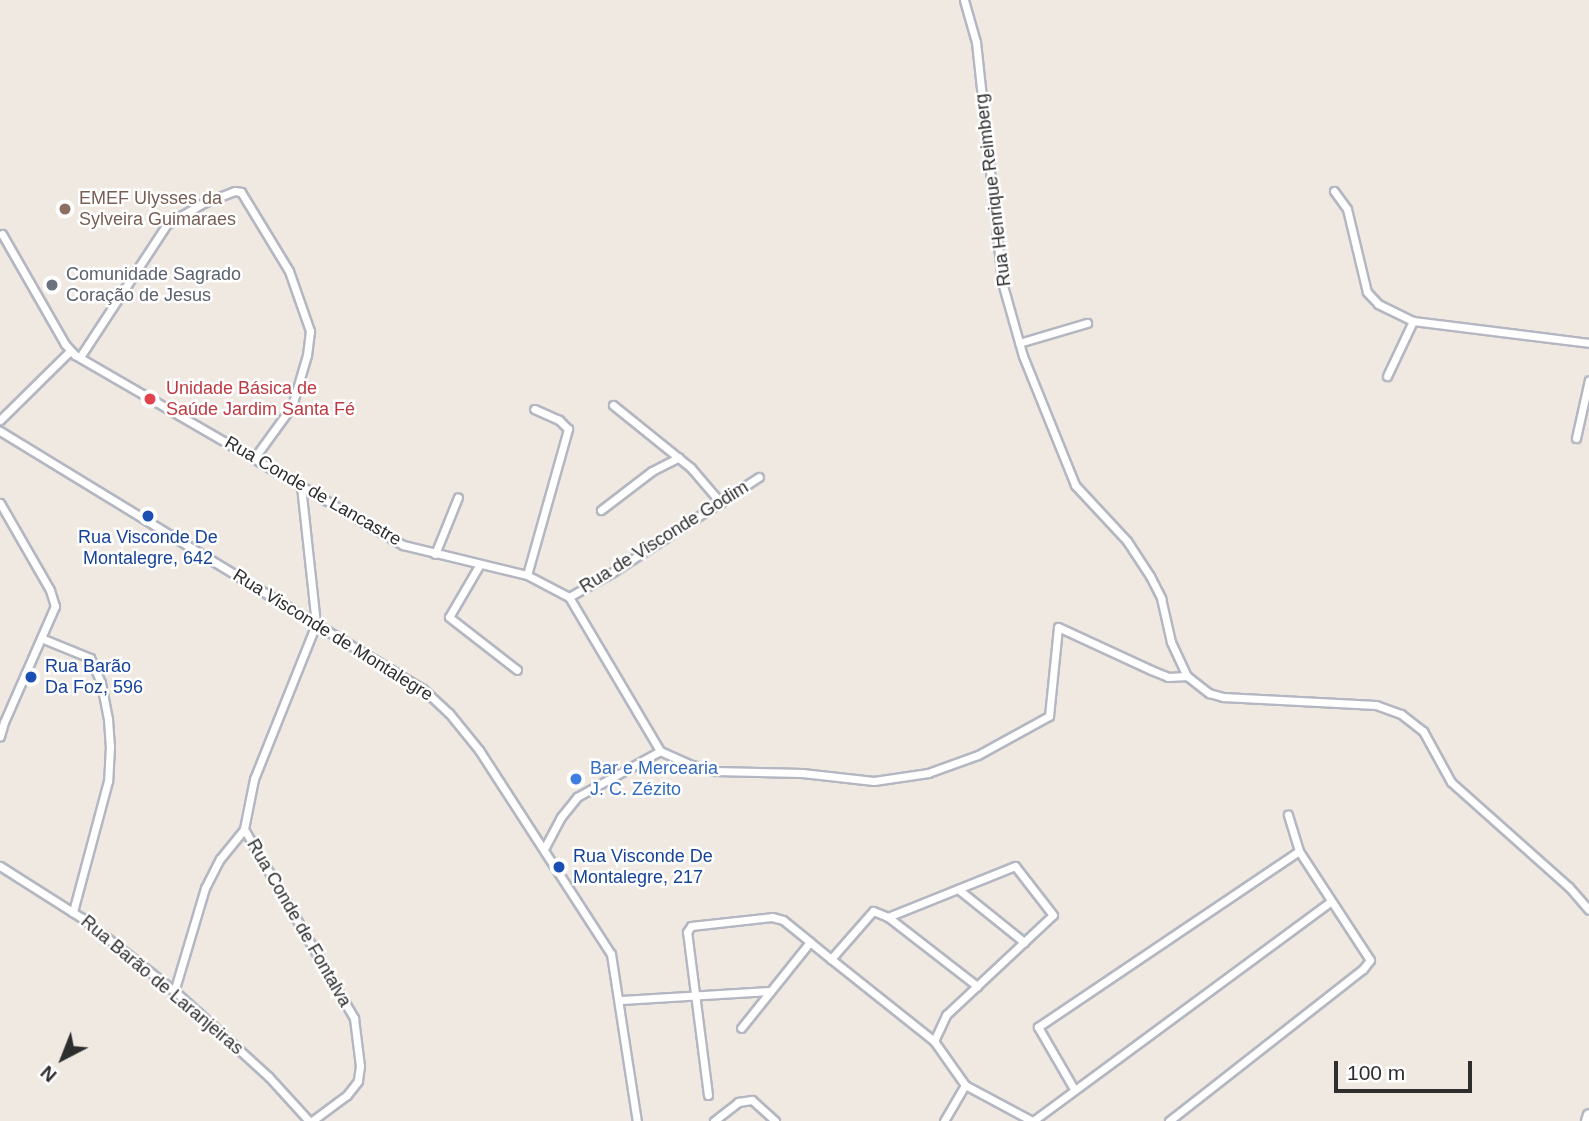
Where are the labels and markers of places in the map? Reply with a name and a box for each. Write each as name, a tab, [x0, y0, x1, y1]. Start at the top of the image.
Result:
place label: EMEF Ulysses da Sylveira Guimaraes	[79, 188, 236, 230]
marker: EMEF Ulysses da Sylveira Guimaraes	[57, 201, 73, 217]
place label: Comunidade Sagrado Coração de Jesus	[66, 264, 241, 306]
marker: Comunidade Sagrado Coração de Jesus	[44, 277, 60, 293]
place label: Unidade Básica de Saúde Jardim Santa Fé	[166, 378, 355, 420]
marker: Unidade Básica de Saúde Jardim Santa Fé	[140, 389, 160, 409]
marker: Rua Visconde De Montalegre, 642	[140, 508, 156, 524]
place label: Rua Visconde De Montalegre, 642	[78, 527, 218, 570]
place label: Rua Barão Da Foz, 596	[45, 656, 143, 698]
marker: Rua Barão Da Foz, 596	[23, 669, 39, 685]
place label: Bar e Mercearia J. C. Zézito	[590, 758, 718, 800]
marker: Bar e Mercearia J. C. Zézito	[568, 771, 584, 787]
place label: Rua Visconde De Montalegre, 217	[573, 846, 713, 888]
marker: Rua Visconde De Montalegre, 217	[551, 859, 567, 875]

